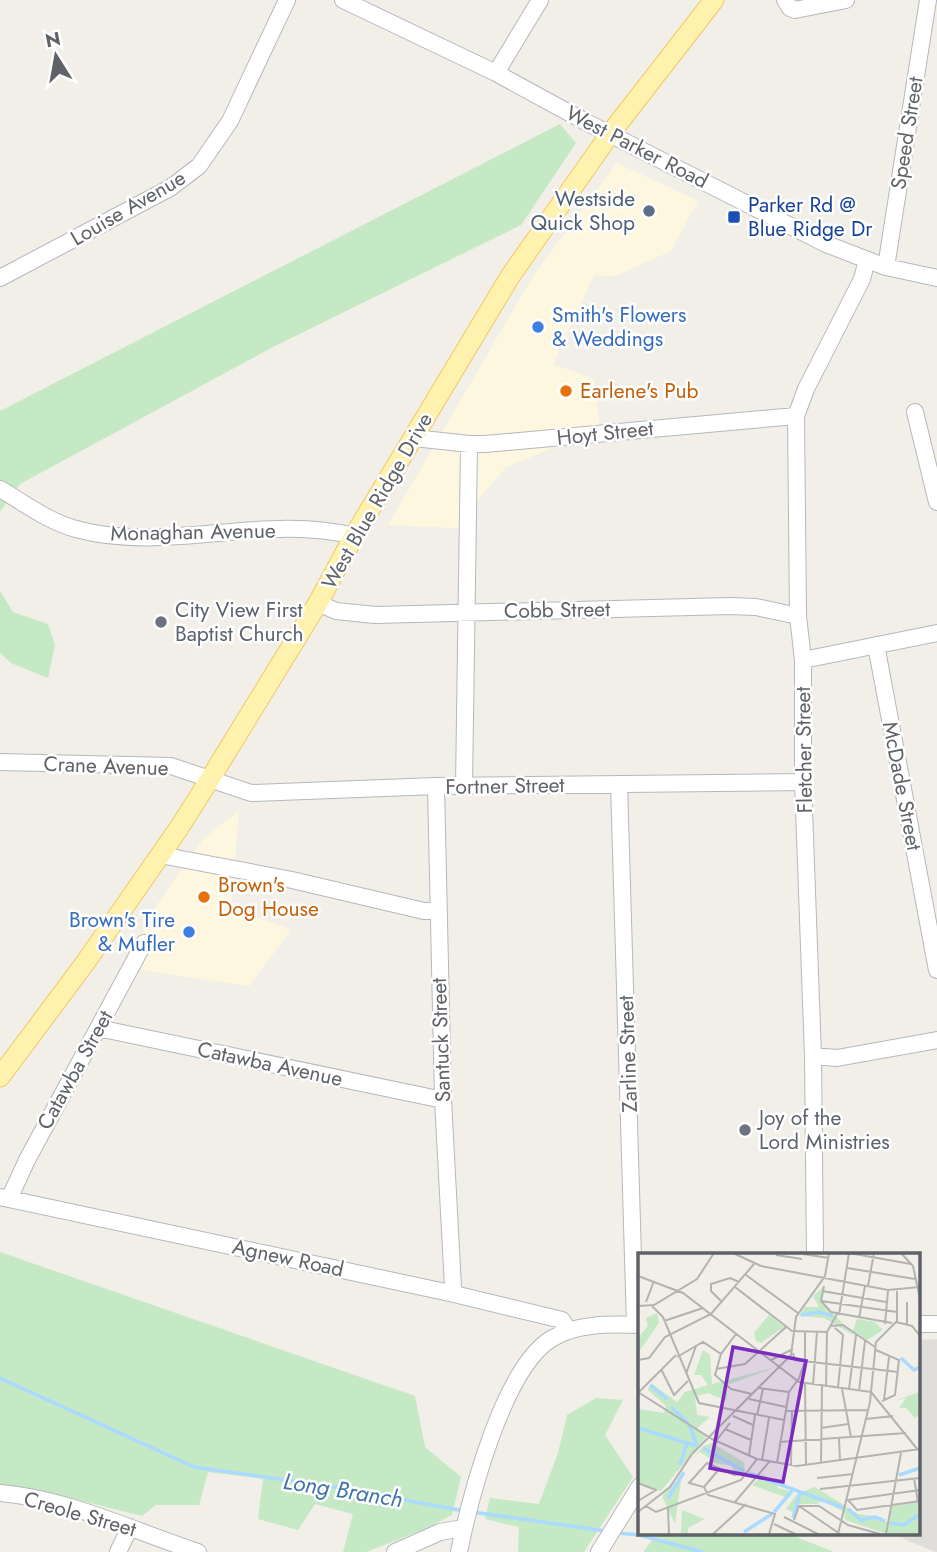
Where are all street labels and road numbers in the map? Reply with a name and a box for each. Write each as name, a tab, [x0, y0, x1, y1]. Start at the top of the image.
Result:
street label: Speed Street	[883, 75, 931, 191]
street label: West Parker Road	[560, 98, 714, 196]
street label: Louise Avenue	[65, 163, 191, 253]
street label: West Blue Ridge Drive	[314, 407, 440, 595]
street label: Hoyt Street	[555, 413, 655, 453]
street label: Monaghan Avenue	[110, 516, 276, 548]
street label: Cobb Street	[504, 594, 610, 626]
street label: Fletcher Street	[788, 686, 820, 814]
street label: McDade Street	[875, 719, 929, 853]
street label: Crane Avenue	[43, 749, 169, 783]
street label: Fortner Street	[445, 770, 565, 802]
street label: Santuck Street	[424, 977, 458, 1103]
street label: Zarline Street	[611, 995, 645, 1113]
street label: Catawba Street	[30, 1005, 120, 1135]
street label: Catawba Avenue	[195, 1034, 345, 1094]
street label: Agnew Road	[230, 1232, 346, 1284]
street label: Creole Street	[20, 1484, 140, 1544]

